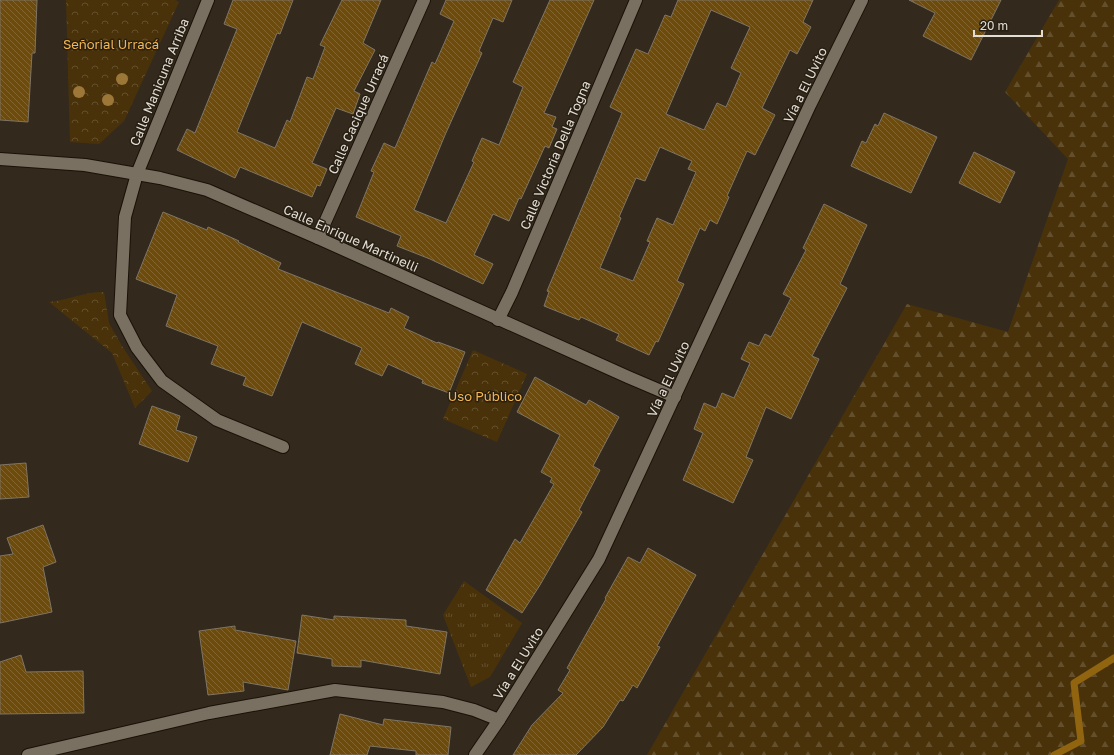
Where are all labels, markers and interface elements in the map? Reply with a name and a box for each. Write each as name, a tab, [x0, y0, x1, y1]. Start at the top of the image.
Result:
scale bar	[974, 12, 1042, 38]
street label: Calle Manicuna Arriba	[126, 16, 192, 148]
text: 20 m	[980, 18, 1008, 33]
park label: Señorial Urracá	[63, 36, 159, 52]
street label: Vía a El Uvito	[780, 44, 830, 125]
street label: Calle Cacique Urracá	[324, 51, 392, 177]
street label: Calle Victoria Della Togna	[516, 78, 594, 232]
street label: Calle Enrique Martinelli	[281, 201, 421, 275]
street label: Vía a El Uvito	[643, 338, 693, 420]
park label: Uso Público	[448, 388, 522, 404]
street label: Vía a El Uvito	[489, 624, 547, 702]

